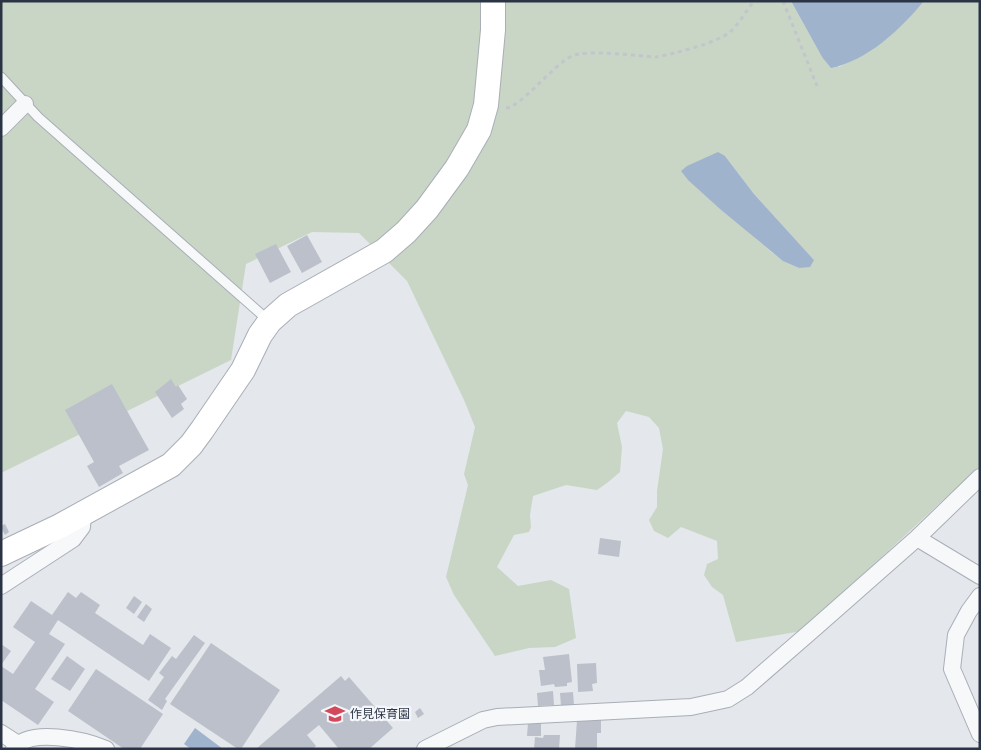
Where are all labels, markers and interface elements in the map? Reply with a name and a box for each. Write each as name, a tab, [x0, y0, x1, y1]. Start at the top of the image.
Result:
school or university icon: 作見保育園	[324, 703, 346, 725]
place label: 作見保育園	[350, 707, 410, 721]

